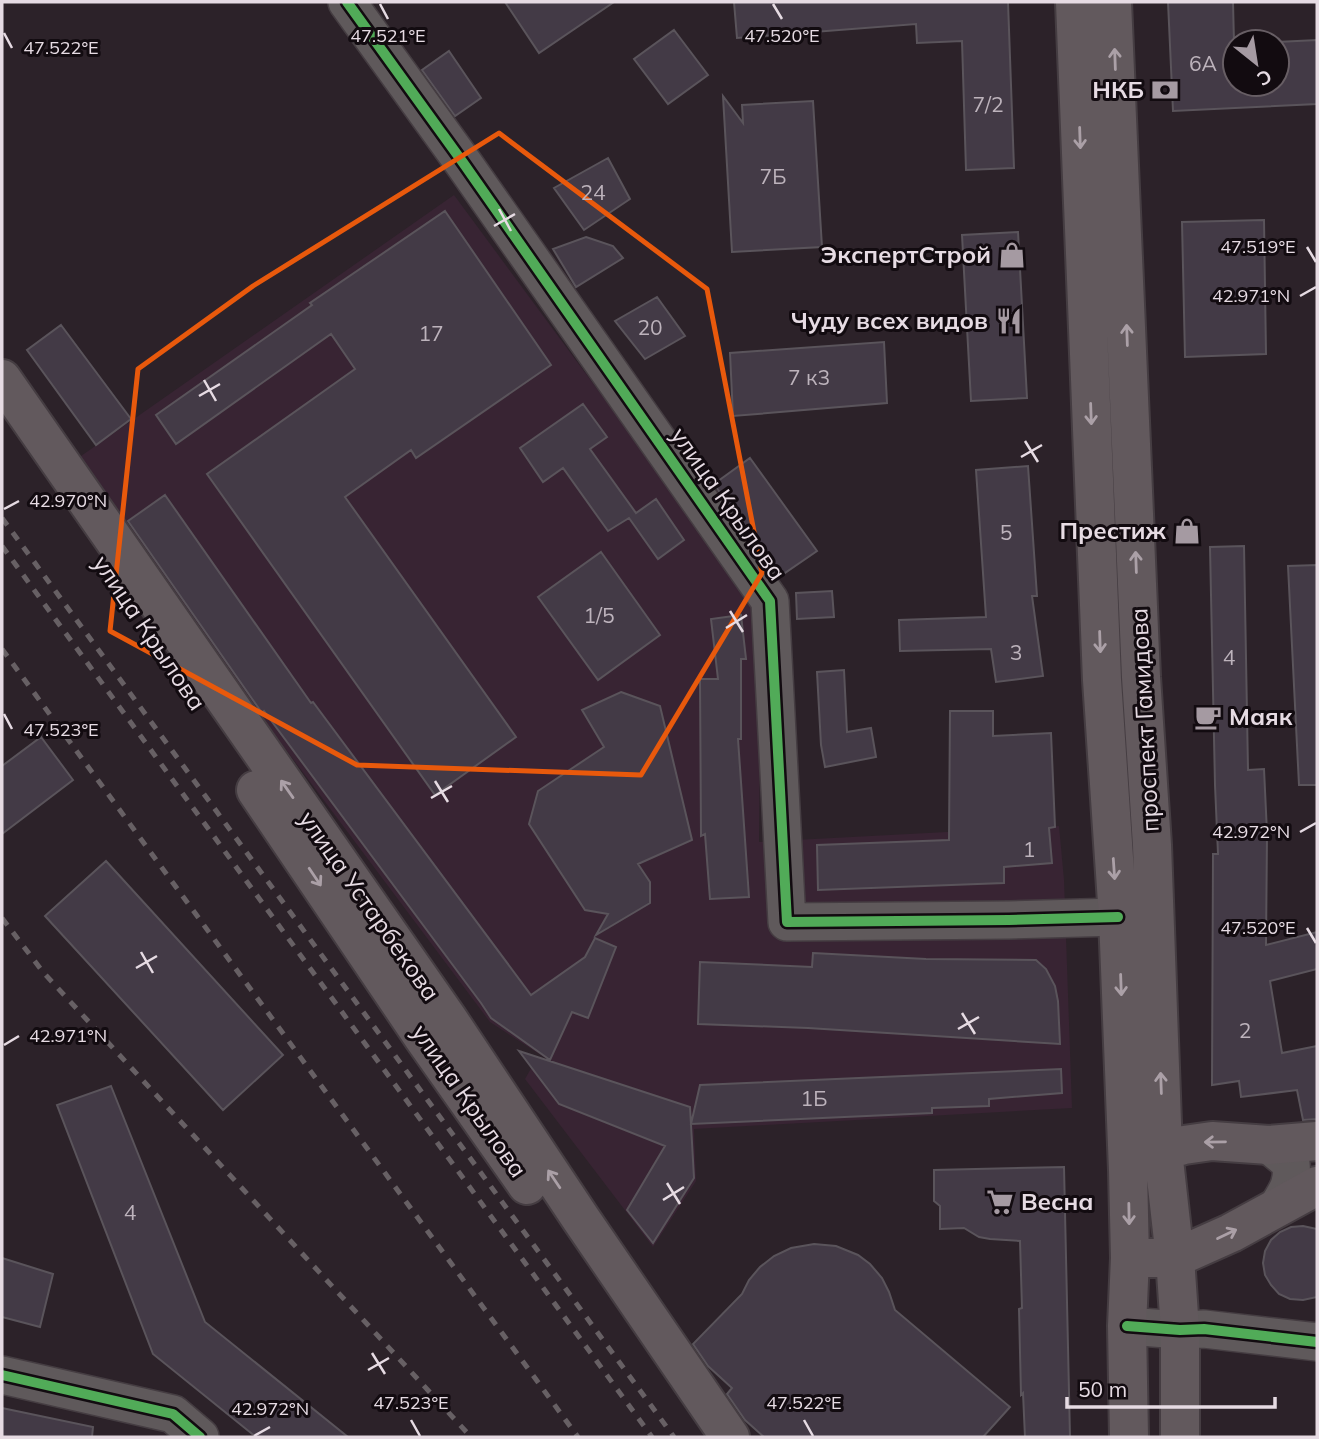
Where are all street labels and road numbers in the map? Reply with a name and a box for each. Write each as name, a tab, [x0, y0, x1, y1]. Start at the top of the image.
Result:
street label: улица Крылова	[665, 421, 793, 586]
street label: улица Крылова	[87, 549, 213, 716]
street label: проспект Гамидова	[1123, 607, 1165, 833]
street label: улица Устарбекова	[293, 805, 447, 1006]
street label: улица Крылова	[406, 1018, 534, 1183]

